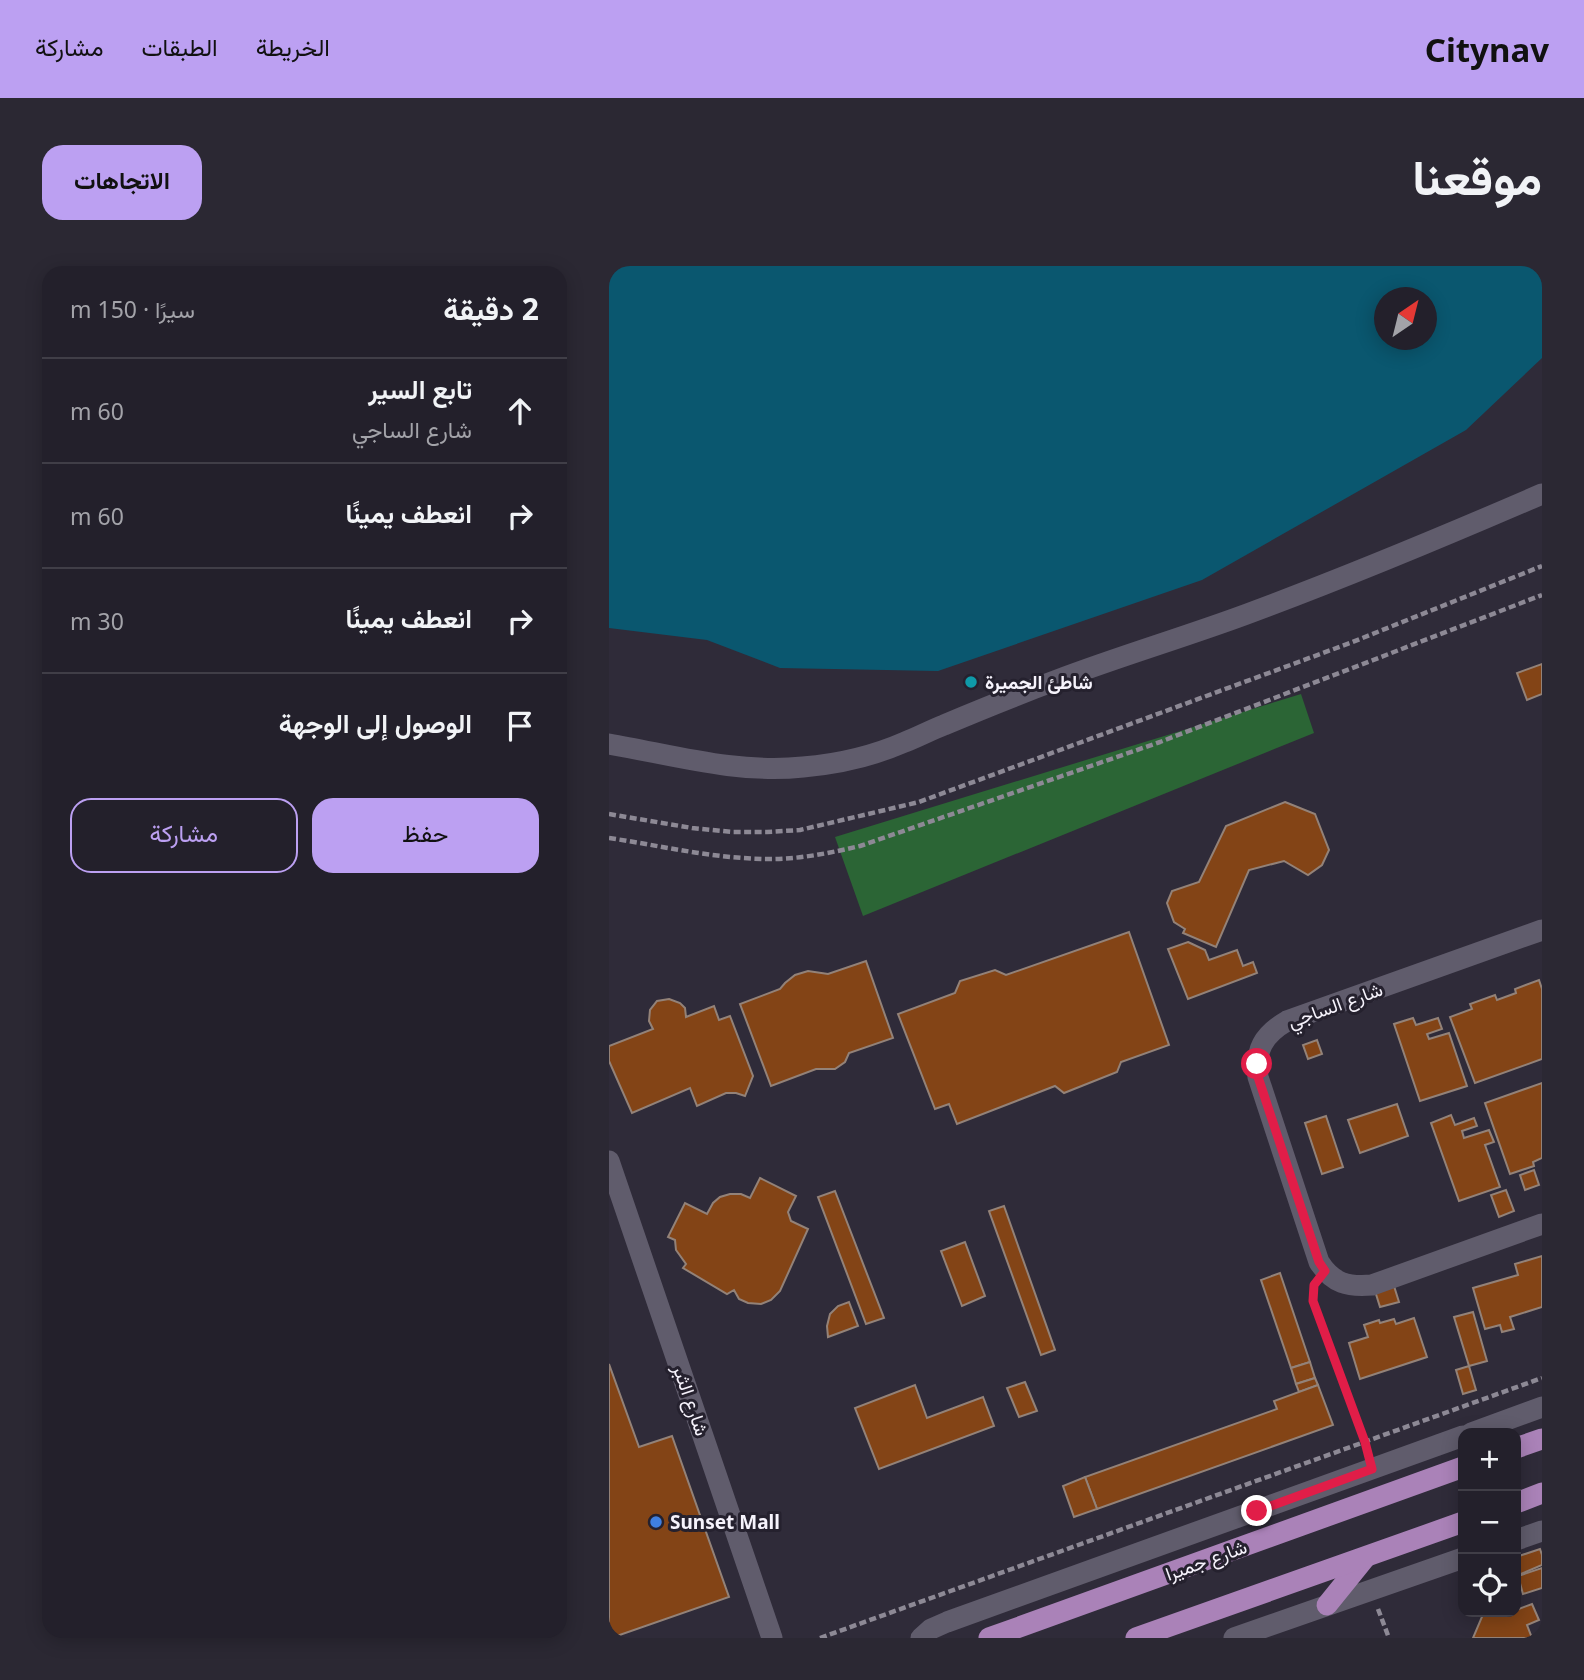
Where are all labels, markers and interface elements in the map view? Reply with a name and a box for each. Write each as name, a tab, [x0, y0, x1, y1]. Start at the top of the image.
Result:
text: Citynav	[1425, 27, 1549, 72]
text: مشاركة	[35, 30, 103, 63]
text: الطبقات	[141, 30, 218, 63]
text: الخريطة	[256, 30, 330, 63]
text: موقعنا	[1412, 143, 1542, 209]
button: الاتجاهات	[42, 145, 202, 220]
north arrow	[1374, 287, 1437, 350]
text: 2 دقيقة	[443, 288, 539, 329]
text: سيرًا · 150 m	[70, 293, 195, 325]
text: تابع السير	[368, 371, 472, 407]
icon: ahead	[501, 392, 539, 430]
text: 60 m	[70, 395, 124, 427]
text: شارع الساجي	[352, 413, 472, 445]
text: انعطف يمينًا	[345, 495, 472, 531]
icon: right	[501, 497, 539, 535]
text: 60 m	[70, 500, 124, 532]
text: انعطف يمينًا	[345, 600, 472, 636]
icon: right	[501, 602, 539, 640]
text: 30 m	[70, 605, 124, 637]
place label: شاطئ الجميرة	[985, 669, 1093, 695]
marker: شاطئ الجميرة	[963, 674, 979, 690]
text: الوصول إلى الوجهة	[279, 705, 472, 741]
icon: arrive	[501, 707, 539, 745]
button: مشاركة	[70, 798, 298, 873]
button: حفظ	[312, 798, 539, 873]
street label: شارع الساجي	[1284, 976, 1387, 1037]
route start	[1241, 1048, 1272, 1079]
street label: شارع الثبر	[666, 1360, 715, 1439]
map controls	[1458, 1428, 1521, 1617]
button: +	[1458, 1428, 1521, 1491]
button: −	[1458, 1491, 1521, 1554]
route end	[1241, 1495, 1272, 1526]
place label: Sunset Mall	[670, 1509, 780, 1535]
marker: Sunset Mall	[648, 1514, 664, 1530]
street label: شارع جميرا	[1162, 1533, 1250, 1587]
button: locate	[1458, 1554, 1521, 1617]

